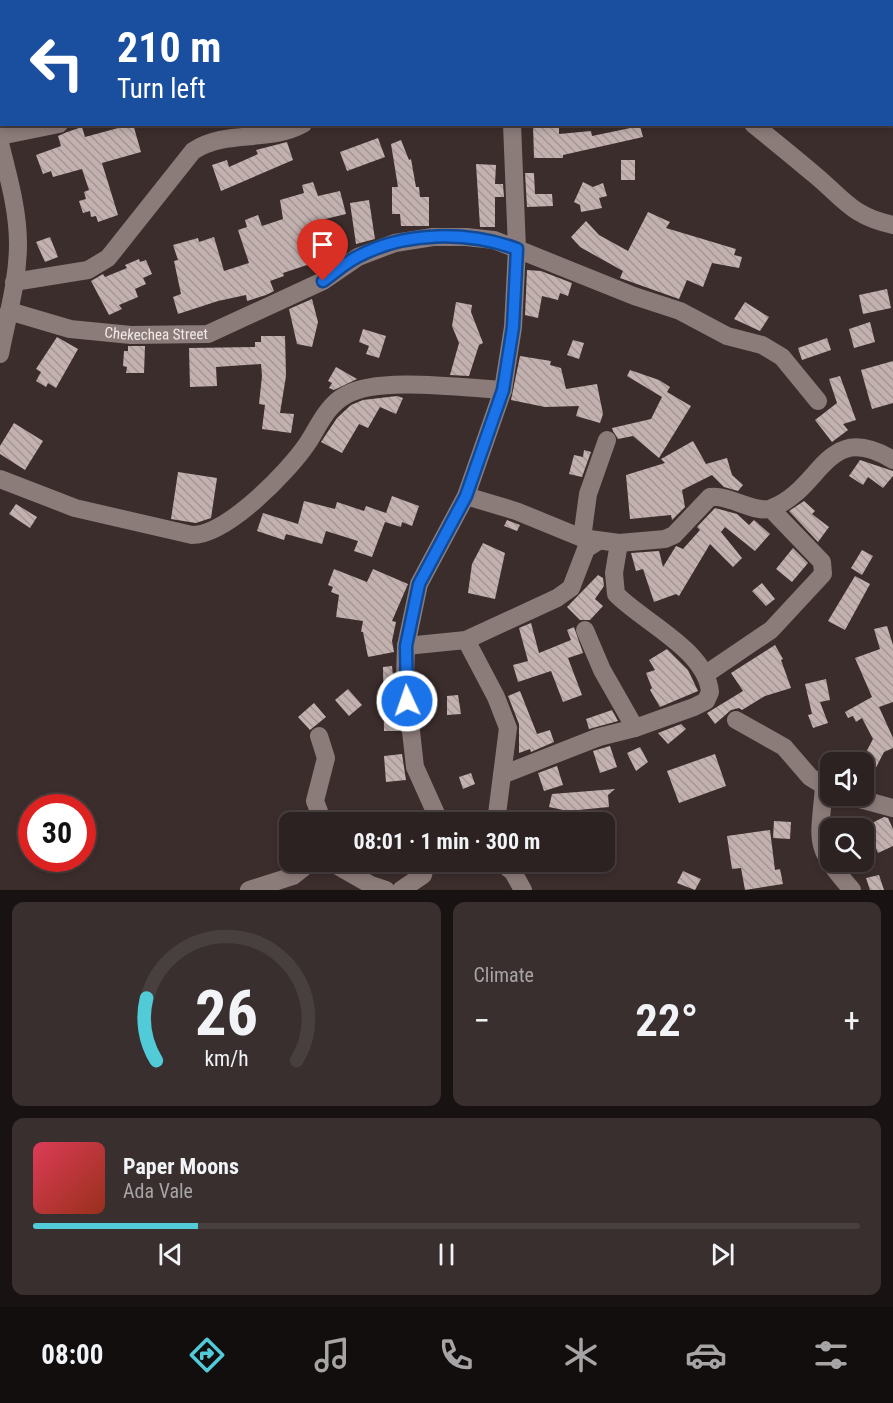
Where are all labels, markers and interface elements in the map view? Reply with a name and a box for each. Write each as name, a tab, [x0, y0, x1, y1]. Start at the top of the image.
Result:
text: 210 m	[117, 23, 222, 72]
icon: left	[18, 24, 96, 102]
text: Turn left	[117, 73, 206, 105]
pin	[297, 219, 348, 281]
icon: arrive	[306, 228, 339, 261]
street label: Chekechea Street	[104, 323, 208, 344]
position arrow	[375, 669, 439, 733]
map controls	[820, 752, 874, 872]
button: sound	[820, 752, 874, 806]
speed limit sign: 30	[18, 794, 96, 872]
button: search	[820, 818, 874, 872]
text: 08:01 · 1 min · 300 m	[354, 829, 540, 854]
text: Climate	[474, 963, 534, 987]
text: 26	[195, 977, 258, 1050]
text: 22°	[635, 994, 698, 1047]
text: −	[474, 1001, 490, 1040]
text: +	[844, 1001, 860, 1040]
text: km/h	[204, 1046, 248, 1071]
text: Paper Moons	[123, 1154, 239, 1179]
text: Ada Vale	[123, 1179, 193, 1203]
icon: previous	[154, 1238, 187, 1271]
icon: pause	[430, 1238, 463, 1271]
icon: next	[706, 1238, 739, 1271]
icon: directions	[186, 1334, 228, 1376]
icon: music	[311, 1334, 353, 1376]
icon: phone	[435, 1334, 477, 1376]
icon: climate	[560, 1334, 602, 1376]
icon: car	[685, 1334, 727, 1376]
icon: filters	[810, 1334, 852, 1376]
text: 08:00	[41, 1339, 103, 1371]

